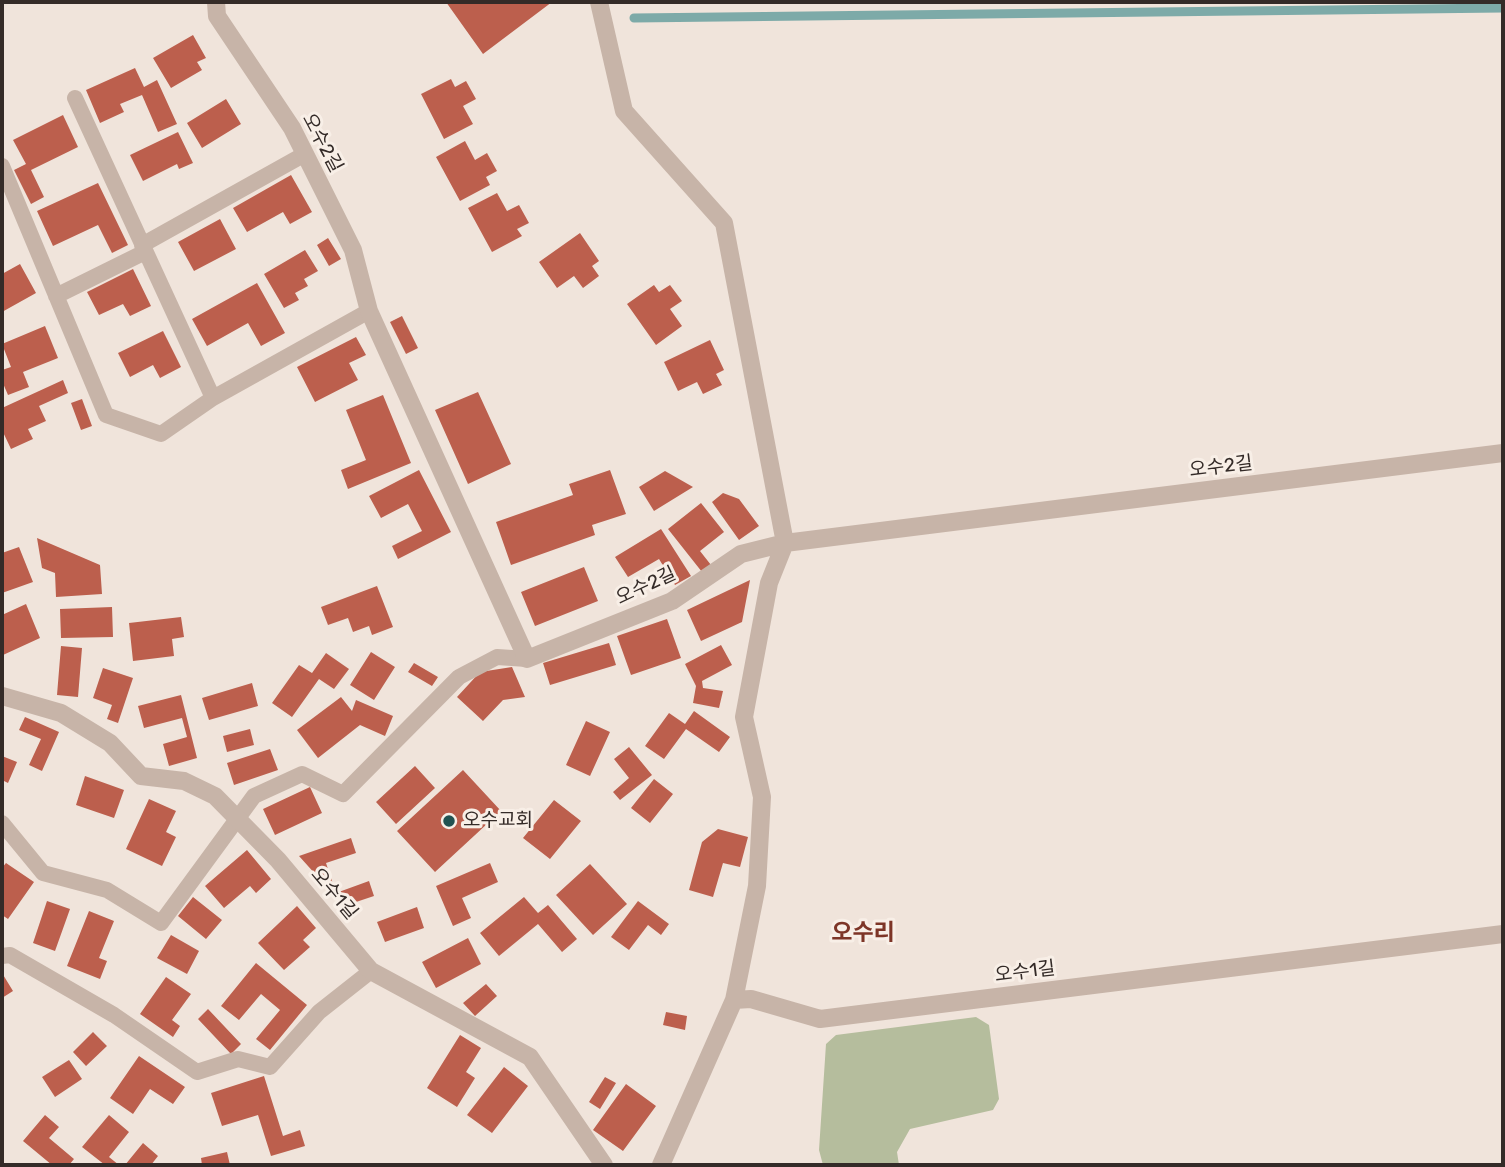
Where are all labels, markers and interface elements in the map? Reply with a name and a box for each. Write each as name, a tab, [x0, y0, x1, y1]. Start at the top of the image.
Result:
street label: 오수2길	[297, 110, 347, 176]
street label: 오수2길	[1188, 452, 1254, 482]
street label: 오수2길	[612, 562, 680, 610]
place label: 오수교회	[463, 810, 533, 832]
marker: 오수교회	[441, 813, 457, 829]
street label: 오수1길	[306, 863, 362, 925]
district label: 오수리	[831, 919, 895, 947]
street label: 오수1길	[994, 957, 1056, 987]

